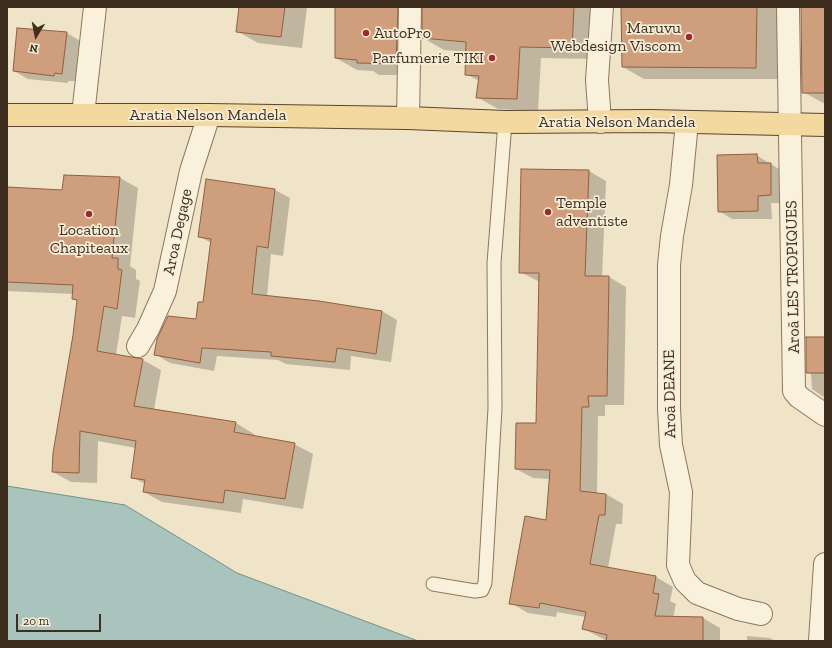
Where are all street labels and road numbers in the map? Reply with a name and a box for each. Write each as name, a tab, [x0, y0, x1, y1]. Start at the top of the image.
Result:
street label: Aratia Nelson Mandela	[130, 105, 286, 125]
street label: Aratia Nelson Mandela	[539, 112, 695, 132]
street label: Aroa Degage	[159, 187, 197, 277]
street label: Aroā LES TROPIQUES	[782, 200, 804, 354]
street label: Aroā DEANE	[660, 349, 680, 439]

